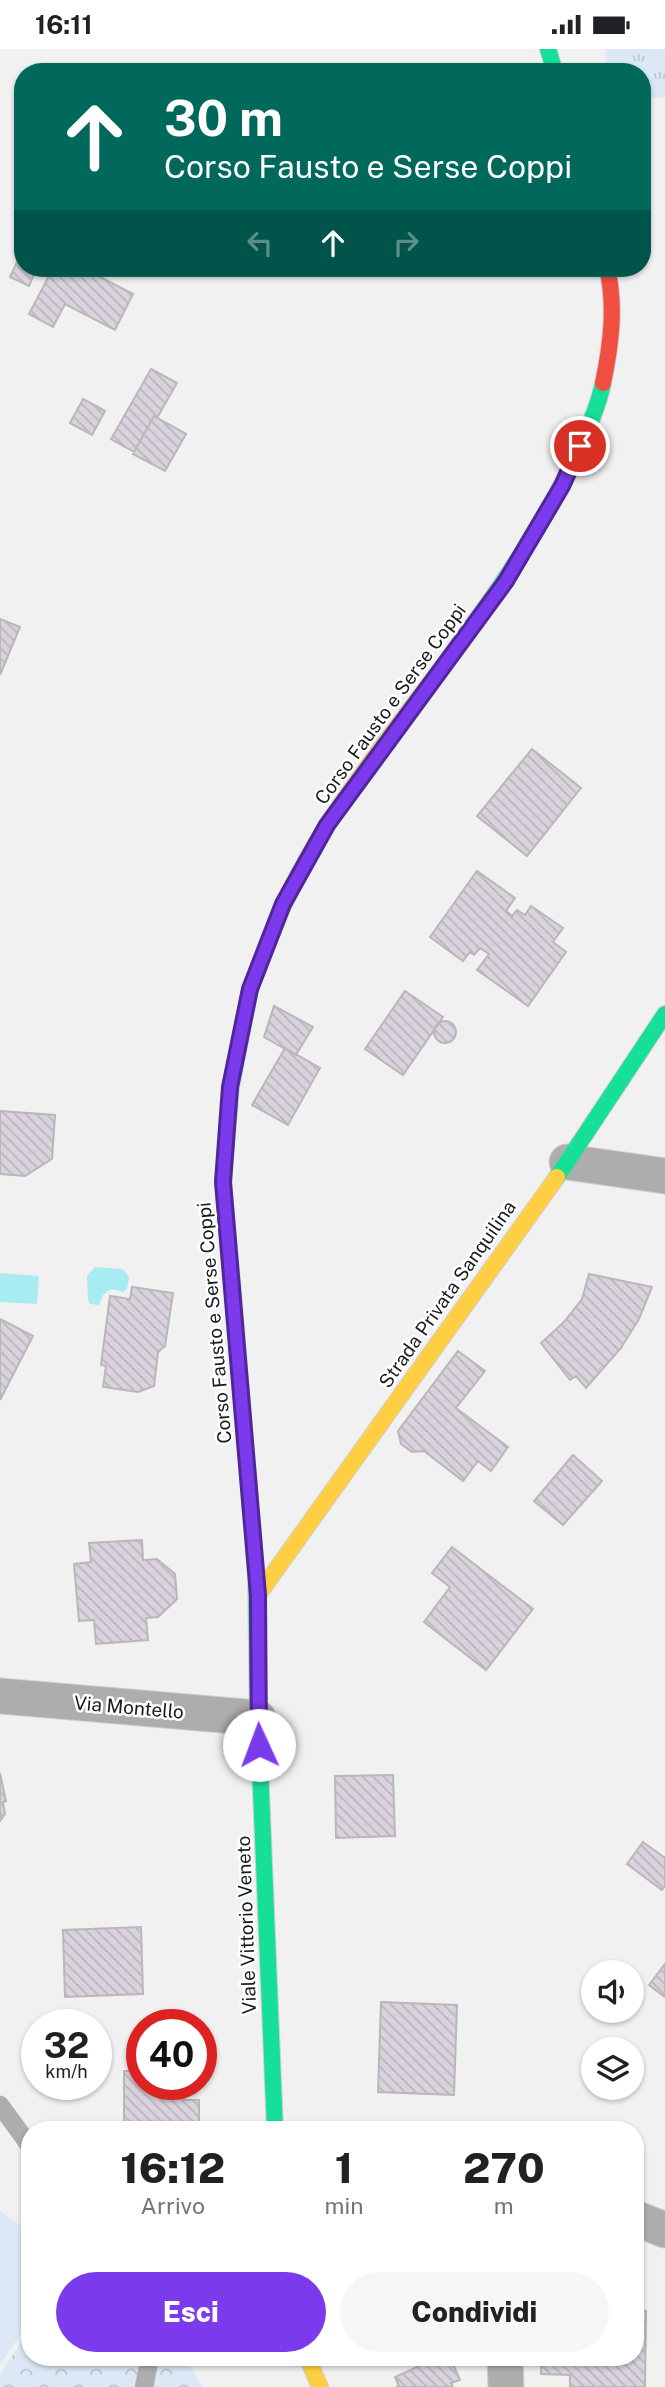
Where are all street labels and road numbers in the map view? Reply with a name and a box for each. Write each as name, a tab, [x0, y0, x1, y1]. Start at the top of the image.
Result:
street label: Corso Fausto e Serse Coppi	[310, 600, 470, 808]
street label: Strada Privata Sanquilina	[374, 1196, 520, 1392]
street label: Corso Fausto e Serse Coppi	[192, 1201, 236, 1445]
street label: Via Montello	[73, 1691, 185, 1723]
street label: Viale Vittorio Veneto	[232, 1835, 260, 2015]

